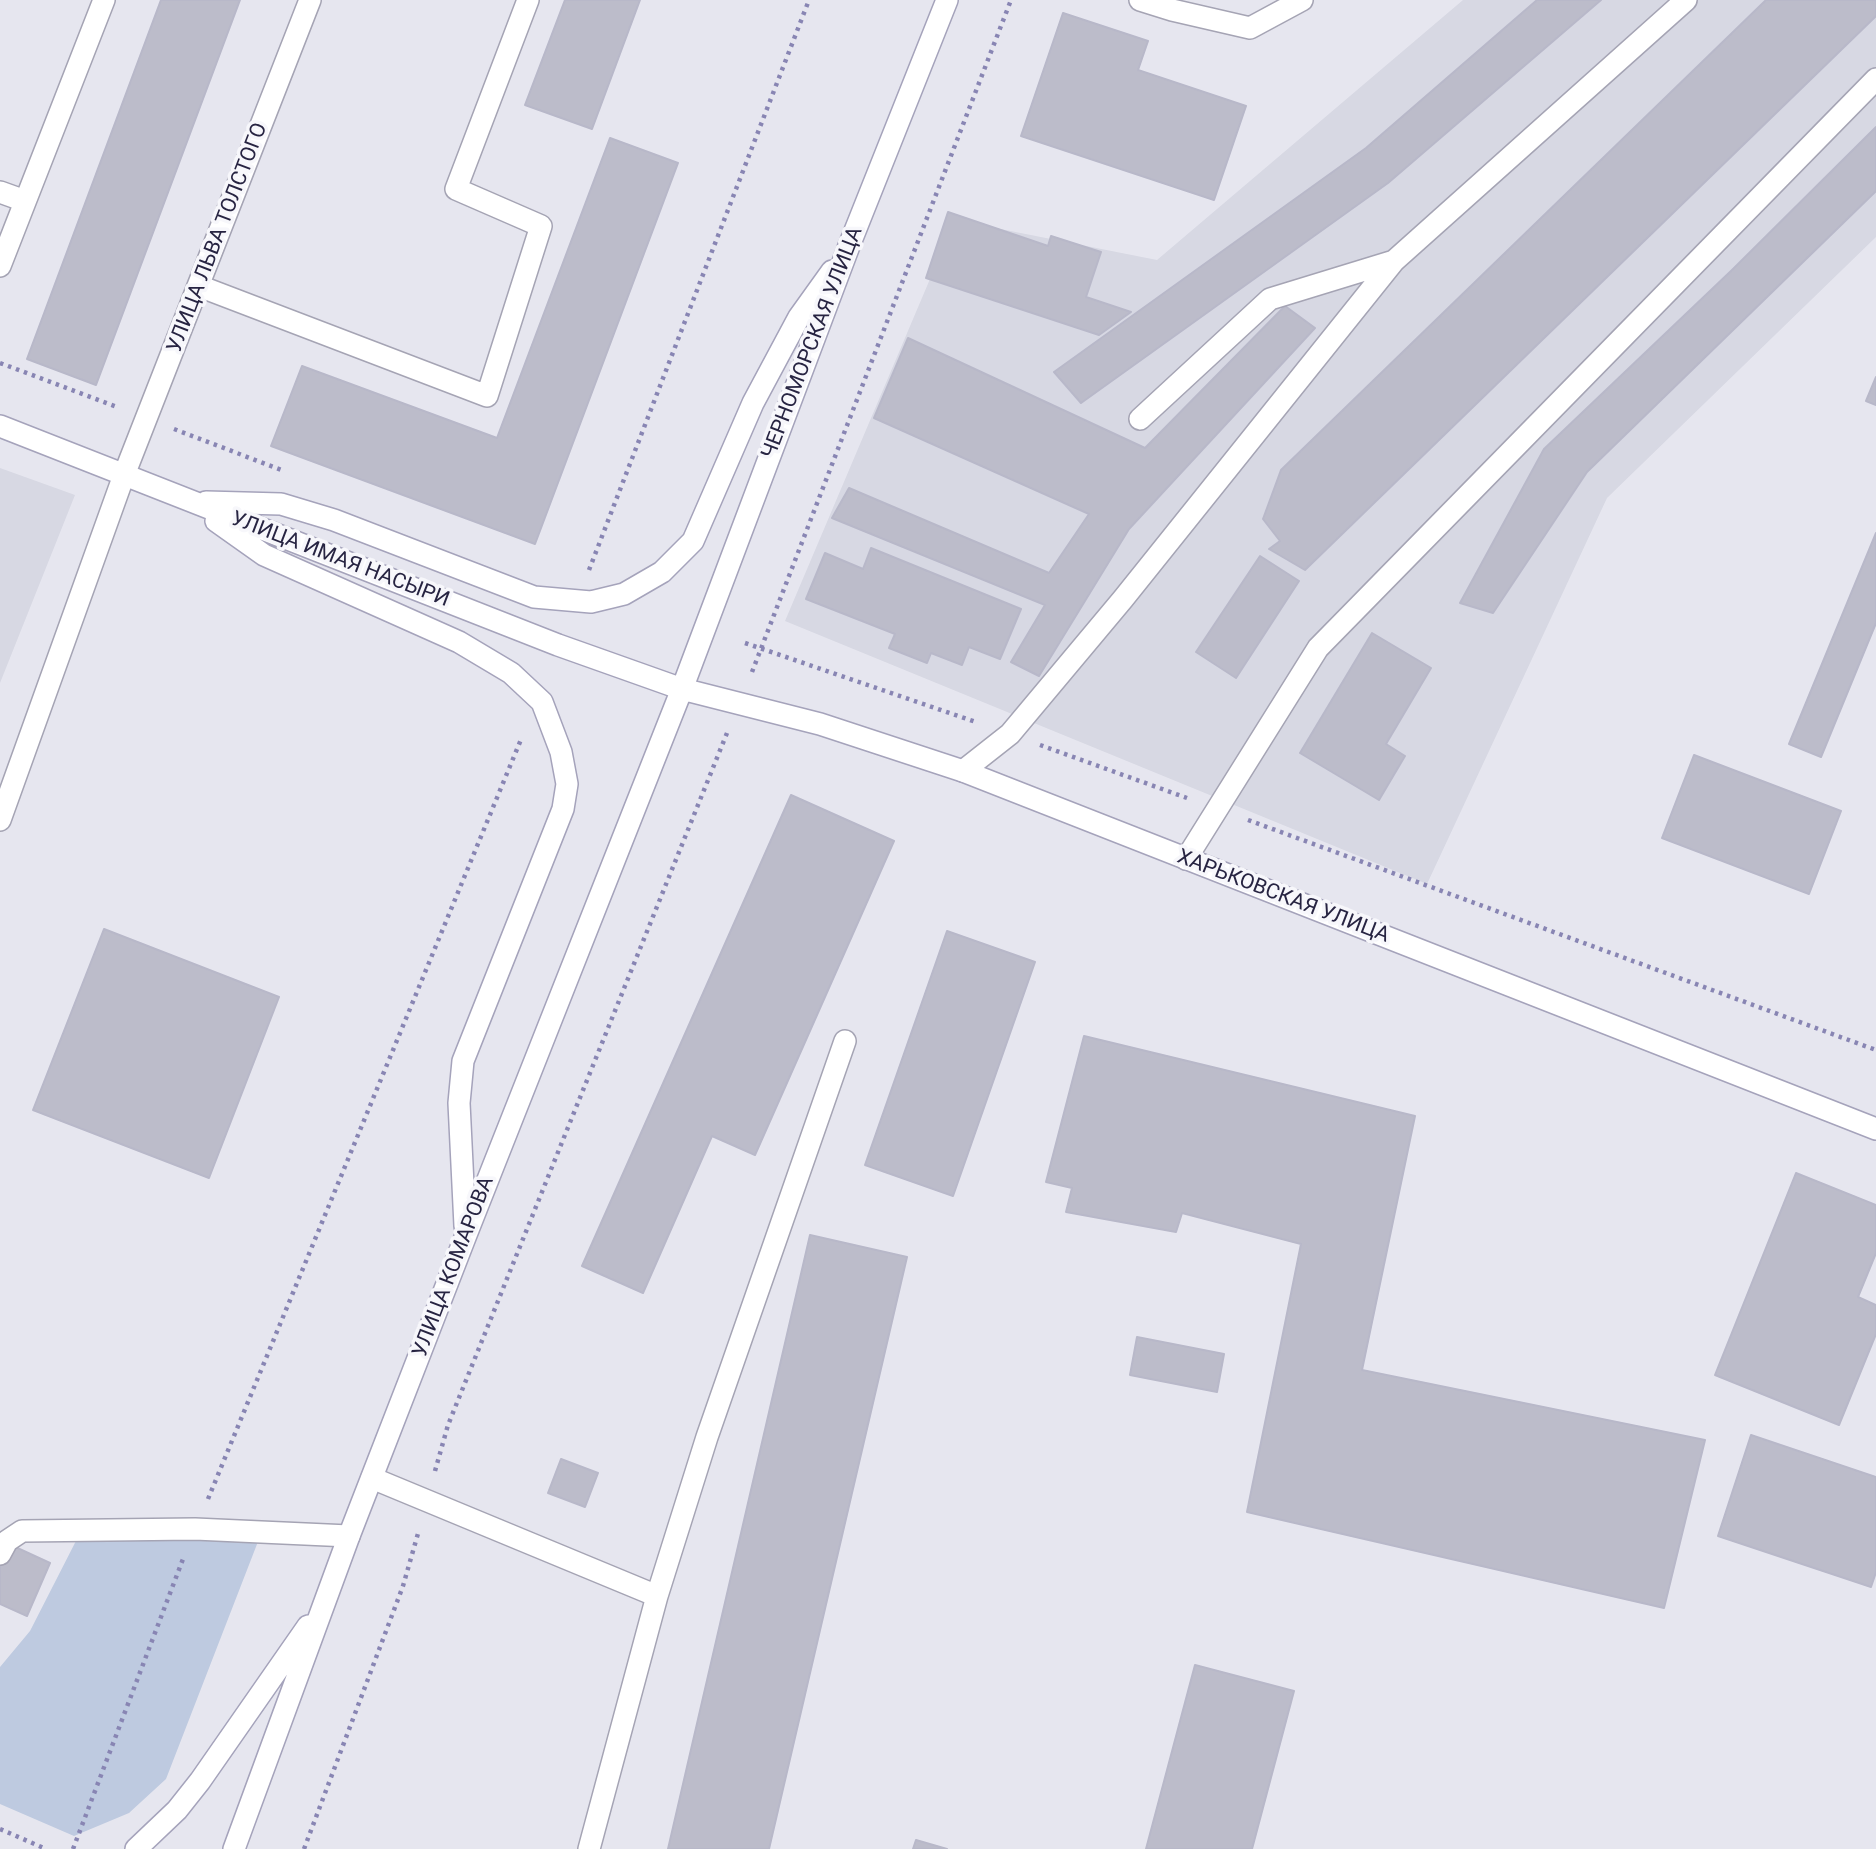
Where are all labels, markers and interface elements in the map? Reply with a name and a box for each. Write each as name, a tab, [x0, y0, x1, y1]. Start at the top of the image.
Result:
street label: УЛИЦА ЛЬВА ТОЛСТОГО	[163, 120, 273, 356]
street label: ЧЕРНОМОРСКАЯ УЛИЦА	[757, 224, 869, 462]
street label: УЛИЦА ИМАЯ НАСЫРИ	[227, 507, 453, 613]
street label: ХАРЬКОВСКАЯ УЛИЦА	[1173, 845, 1393, 949]
street label: УЛИЦА КОМАРОВА	[408, 1173, 500, 1361]

